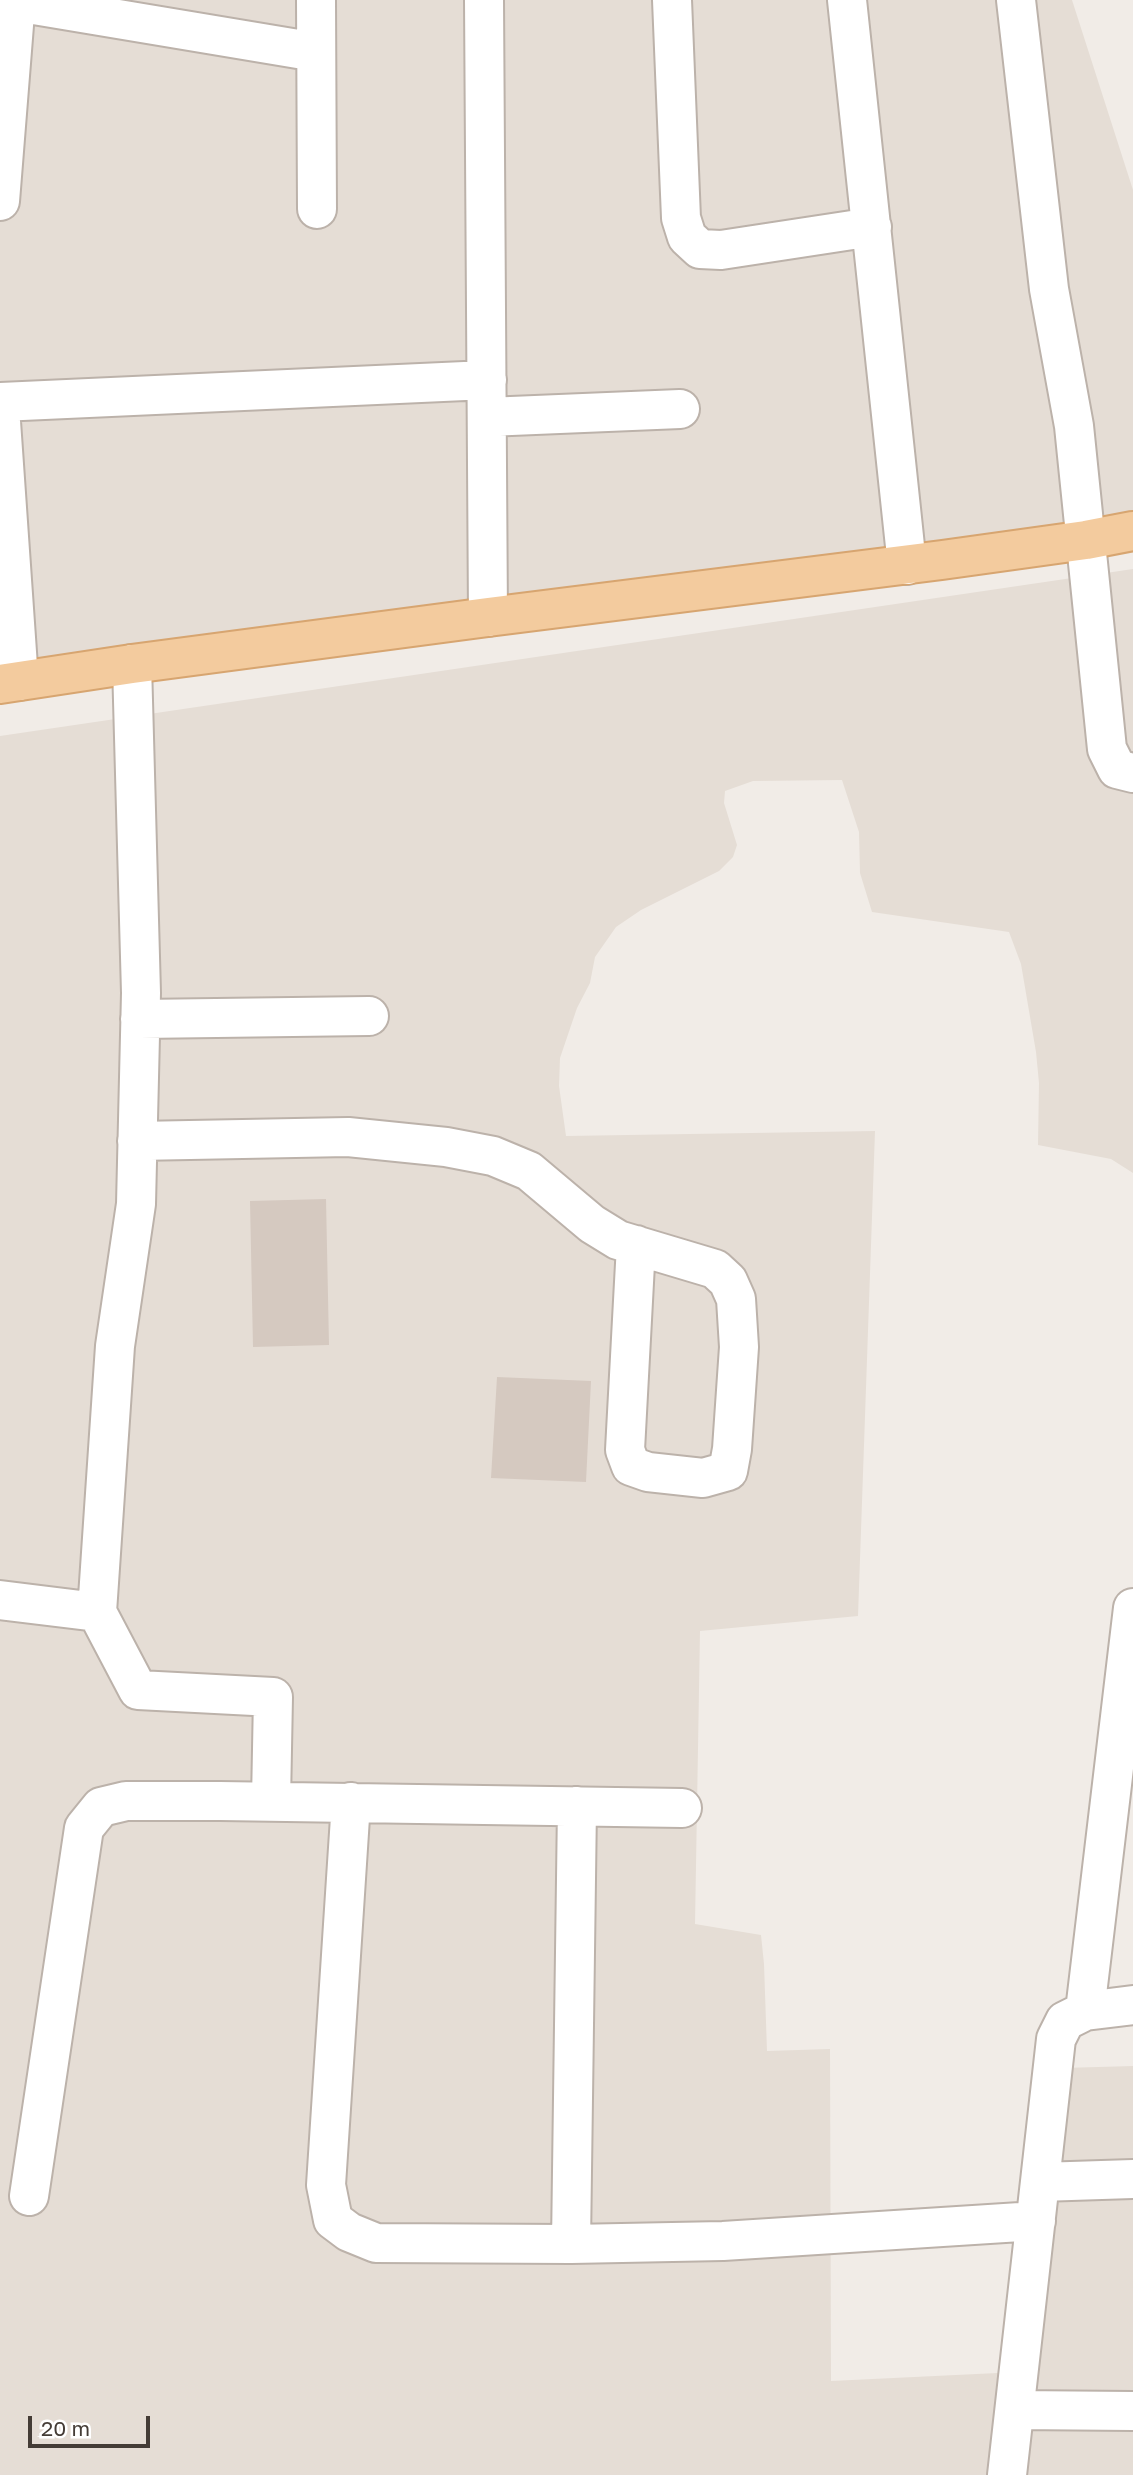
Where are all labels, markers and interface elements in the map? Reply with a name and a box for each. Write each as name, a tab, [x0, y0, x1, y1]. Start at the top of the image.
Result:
scale bar	[32, 2402, 154, 2446]
text: 20 m	[41, 2415, 90, 2441]

